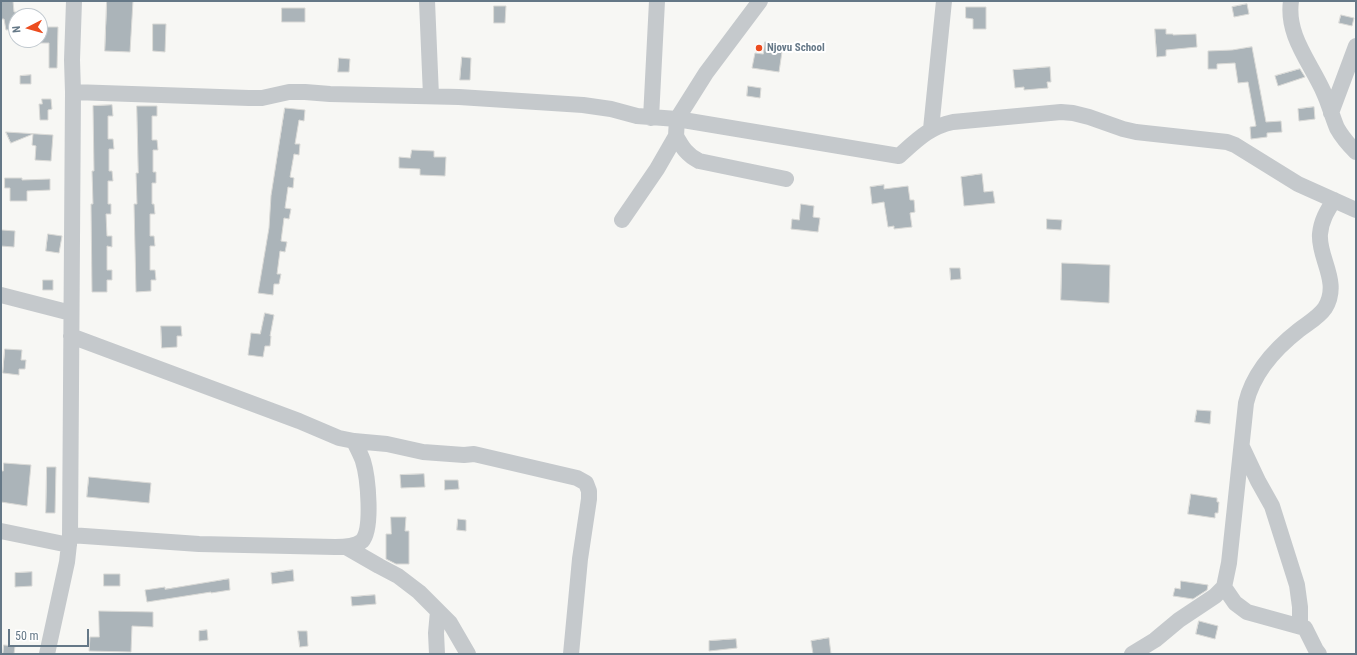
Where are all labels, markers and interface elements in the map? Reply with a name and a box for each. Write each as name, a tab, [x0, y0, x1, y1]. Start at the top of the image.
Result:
north arrow	[8, 8, 48, 48]
text: N	[10, 25, 23, 33]
place label: Njovu School	[767, 41, 825, 55]
marker: Njovu School	[754, 43, 764, 53]
scale bar	[10, 621, 91, 647]
text: 50 m	[15, 629, 39, 643]

